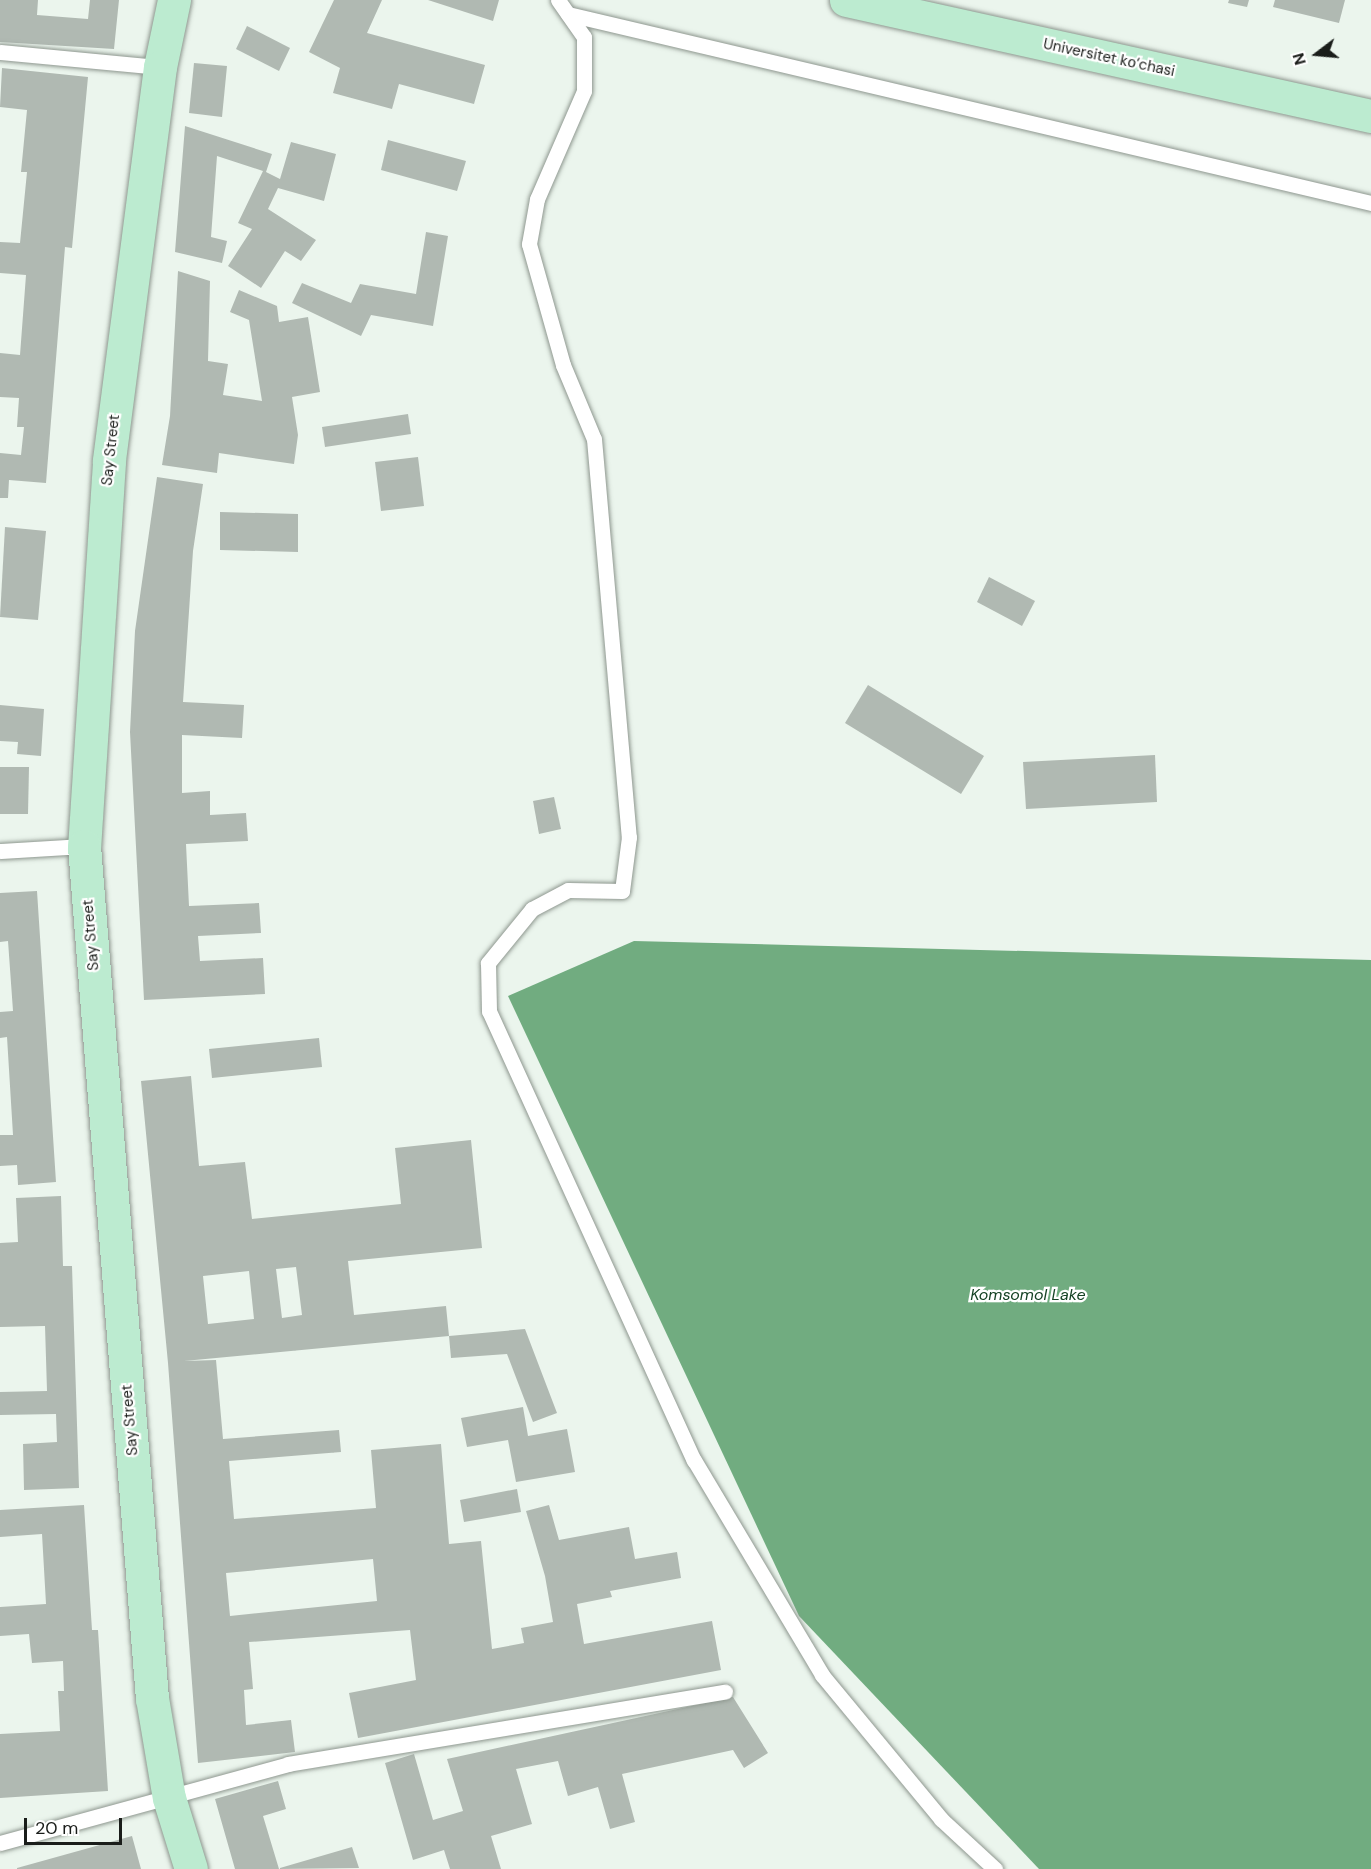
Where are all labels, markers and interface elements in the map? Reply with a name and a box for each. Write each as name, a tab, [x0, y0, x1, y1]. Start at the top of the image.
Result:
north arrow	[1287, 24, 1347, 84]
street label: Universitet kо‘chasi	[1042, 35, 1176, 81]
text: N	[1288, 51, 1311, 68]
street label: Say Street	[98, 414, 124, 486]
street label: Say Street	[79, 899, 103, 971]
water label: Komsomol Lake	[970, 1285, 1086, 1305]
street label: Say Street	[118, 1384, 142, 1456]
scale bar	[27, 1806, 124, 1844]
text: 20 m	[35, 1816, 78, 1840]

